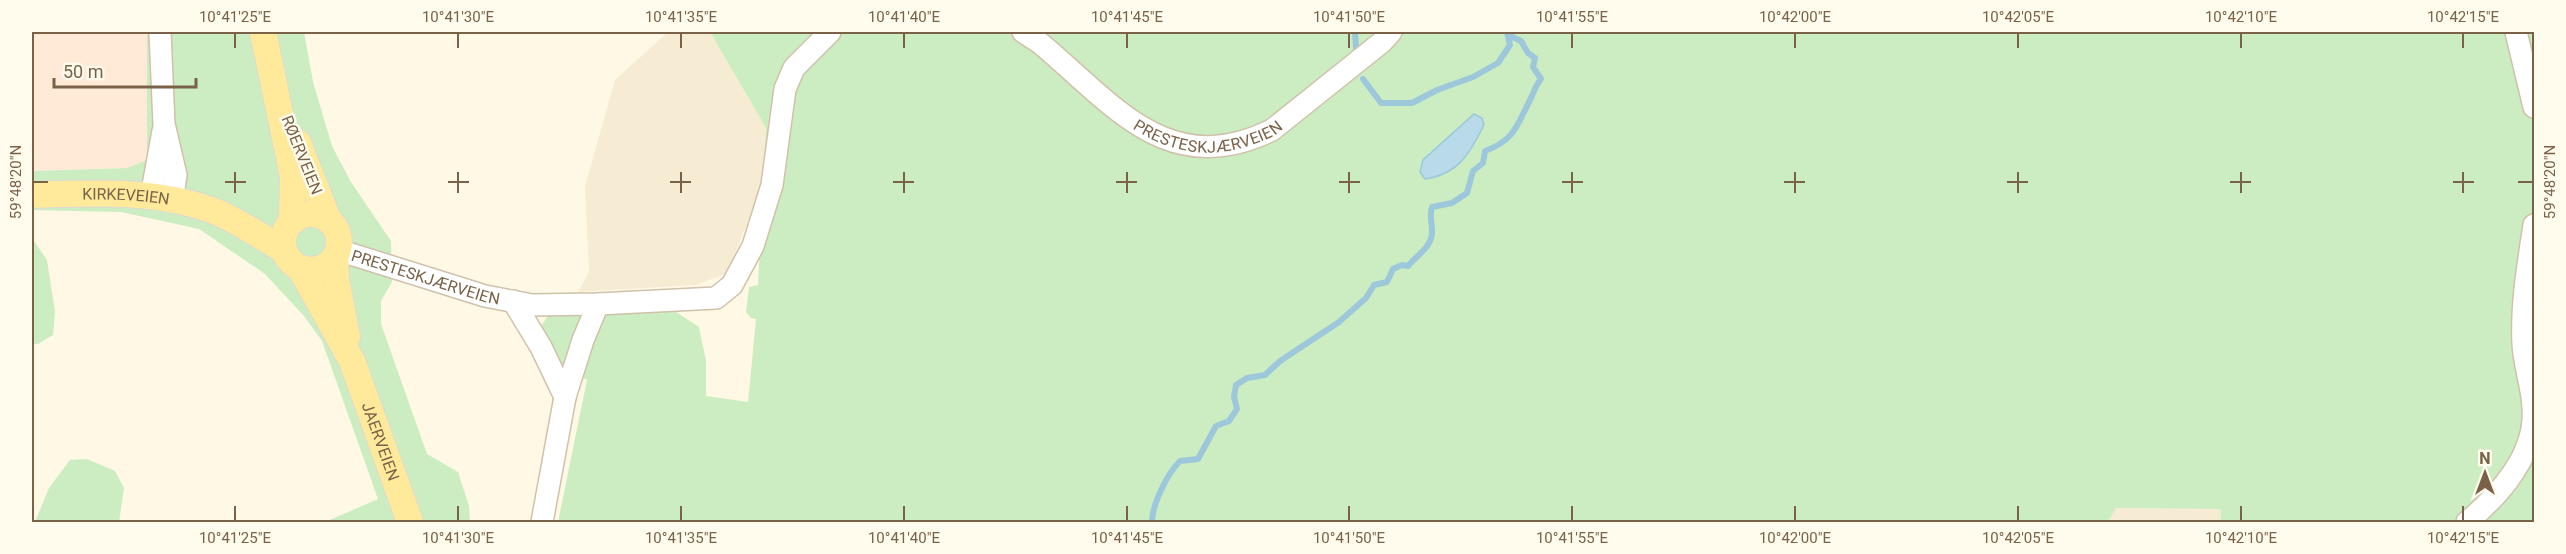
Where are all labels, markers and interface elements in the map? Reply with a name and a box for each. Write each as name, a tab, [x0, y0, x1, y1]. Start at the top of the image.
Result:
text: 10°41'25"E	[199, 8, 272, 26]
text: 10°41'30"E	[422, 8, 495, 26]
text: 10°41'35"E	[645, 8, 718, 26]
text: 10°41'40"E	[868, 8, 941, 26]
text: 10°41'45"E	[1091, 8, 1164, 26]
text: 10°41'50"E	[1313, 8, 1386, 26]
text: 10°41'55"E	[1536, 8, 1609, 26]
text: 10°42'00"E	[1759, 8, 1832, 26]
text: 10°42'05"E	[1982, 8, 2055, 26]
text: 10°42'10"E	[2205, 8, 2278, 26]
text: 10°42'15"E	[2427, 8, 2500, 26]
scale bar	[54, 51, 196, 89]
text: 50 m	[63, 61, 103, 82]
street label: PRESTESKJÆRVEIEN	[1131, 108, 1285, 130]
street label: RØERVEIEN	[277, 113, 327, 197]
text: PRESTESKJÆRVEIEN	[1130, 115, 1286, 156]
text: 59°48'20"N	[7, 145, 25, 219]
text: 59°48'20"N	[2541, 145, 2559, 219]
street label: KIRKEVEIEN	[82, 184, 171, 208]
street label: PRESTESKJÆRVEIEN	[349, 245, 502, 308]
street label: JAERVEIEN	[358, 400, 404, 483]
north arrow	[2455, 443, 2515, 503]
text: N	[2479, 449, 2491, 468]
text: 10°41'25"E	[199, 529, 272, 547]
text: 10°41'30"E	[422, 529, 495, 547]
text: 10°41'35"E	[645, 529, 718, 547]
text: 10°41'40"E	[868, 529, 941, 547]
text: 10°41'45"E	[1091, 529, 1164, 547]
text: 10°41'50"E	[1313, 529, 1386, 547]
text: 10°41'55"E	[1536, 529, 1609, 547]
text: 10°42'00"E	[1759, 529, 1832, 547]
text: 10°42'05"E	[1982, 529, 2055, 547]
text: 10°42'10"E	[2205, 529, 2278, 547]
text: 10°42'15"E	[2427, 529, 2500, 547]

